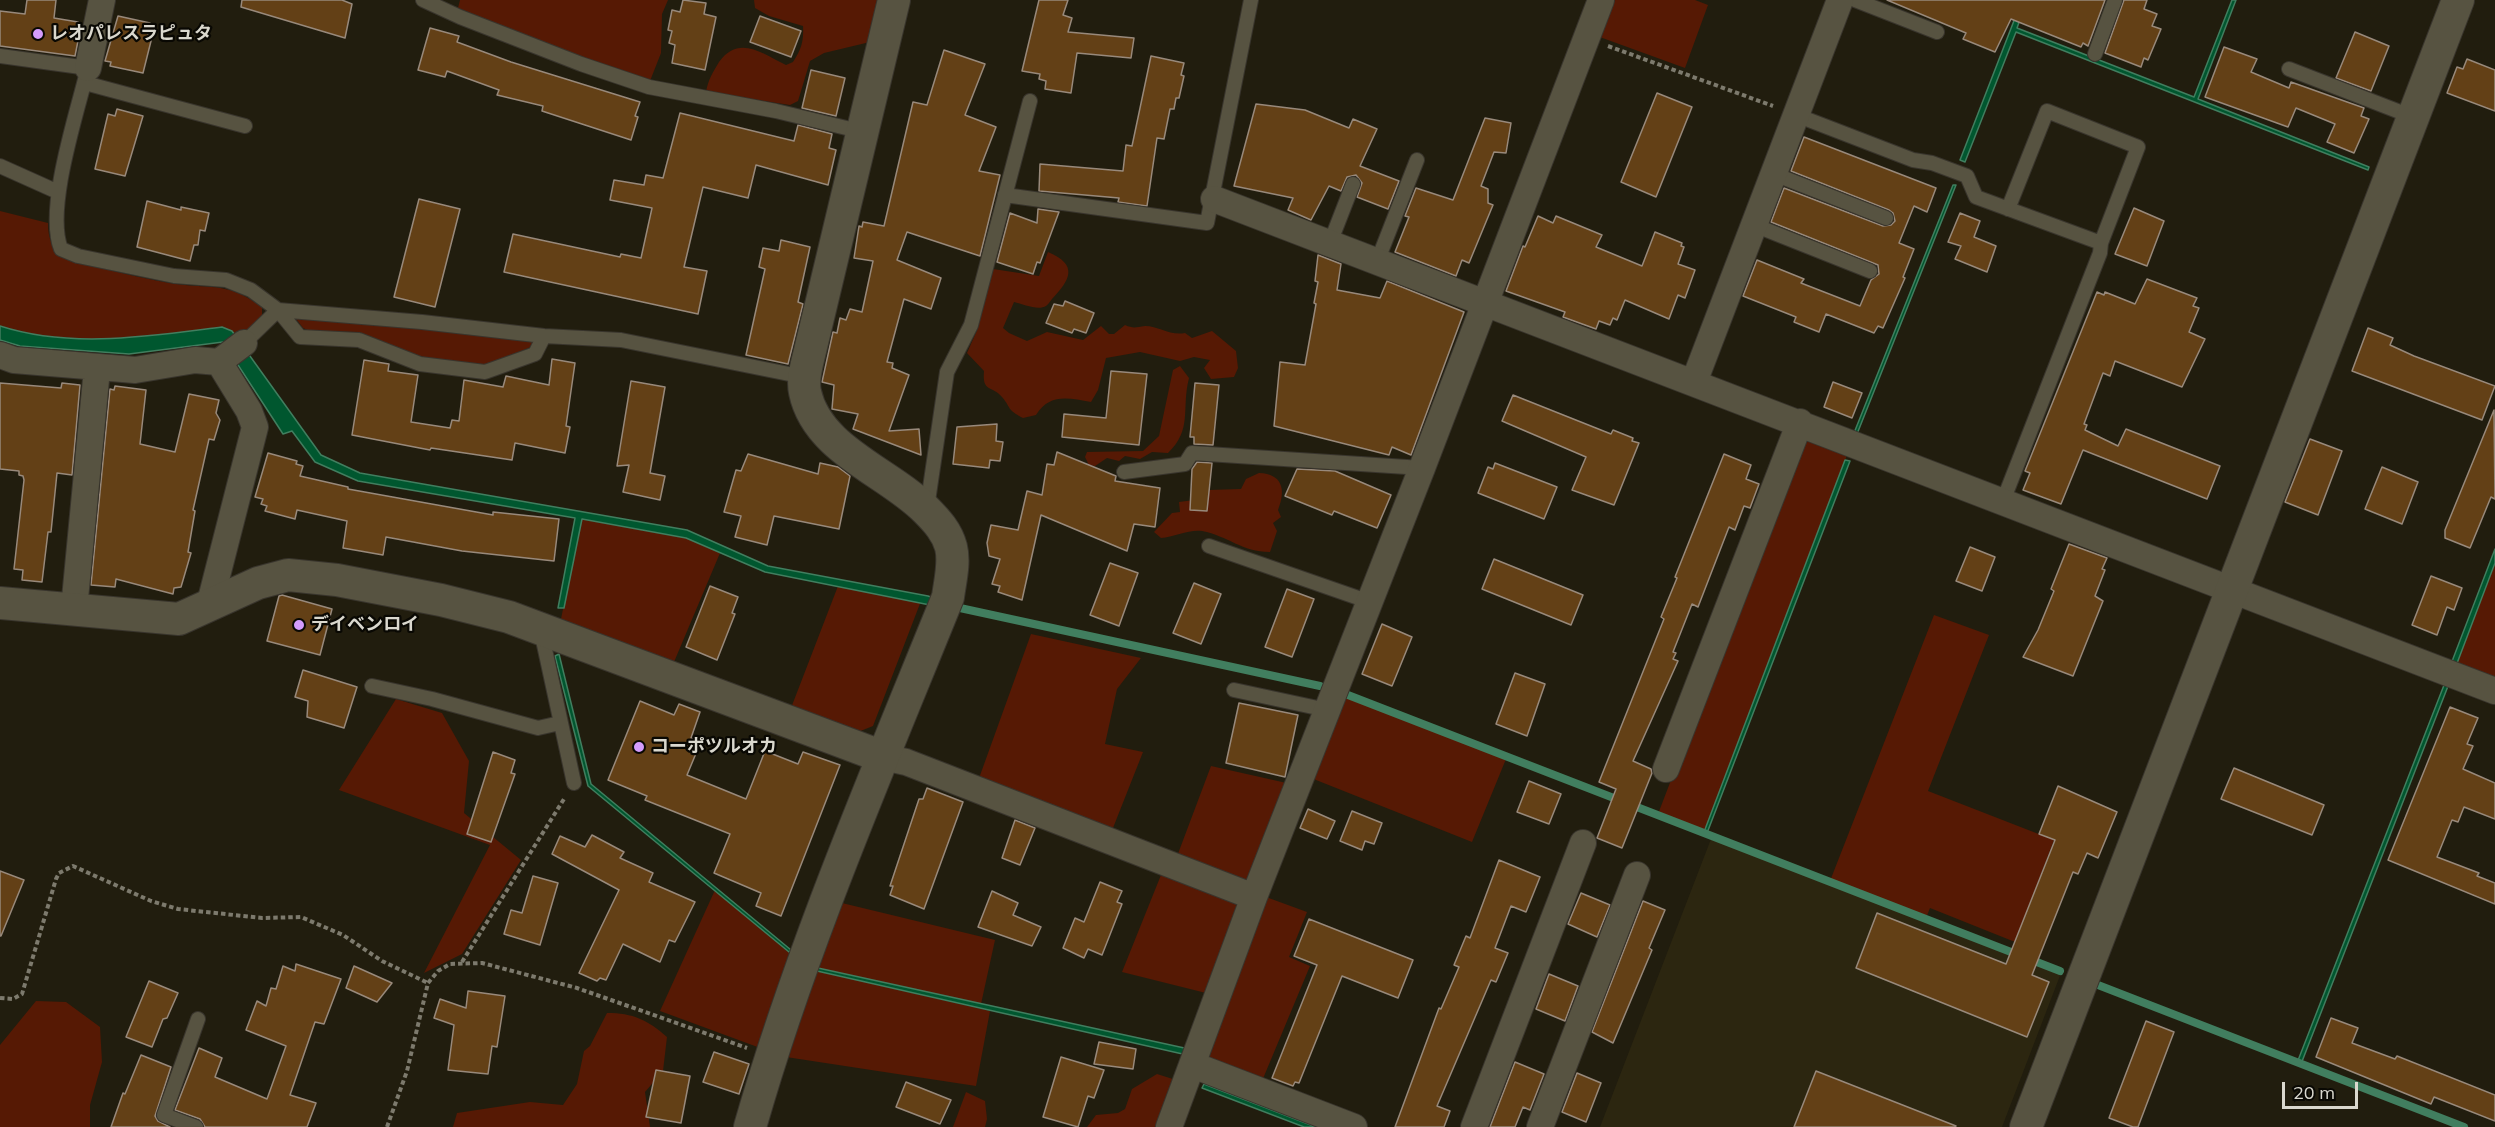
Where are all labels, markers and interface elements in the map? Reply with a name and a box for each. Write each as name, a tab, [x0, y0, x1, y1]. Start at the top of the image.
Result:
place label: レオパレスラピュタ	[50, 23, 212, 45]
marker: レオパレスラピュタ	[31, 27, 45, 41]
place label: デイベンロイ	[311, 614, 419, 636]
marker: デイベンロイ	[292, 618, 306, 632]
place label: コーポツルオカ	[651, 736, 777, 758]
marker: コーポツルオカ	[632, 740, 646, 754]
scale bar	[2285, 1070, 2362, 1108]
text: 20 m	[2293, 1081, 2335, 1104]

